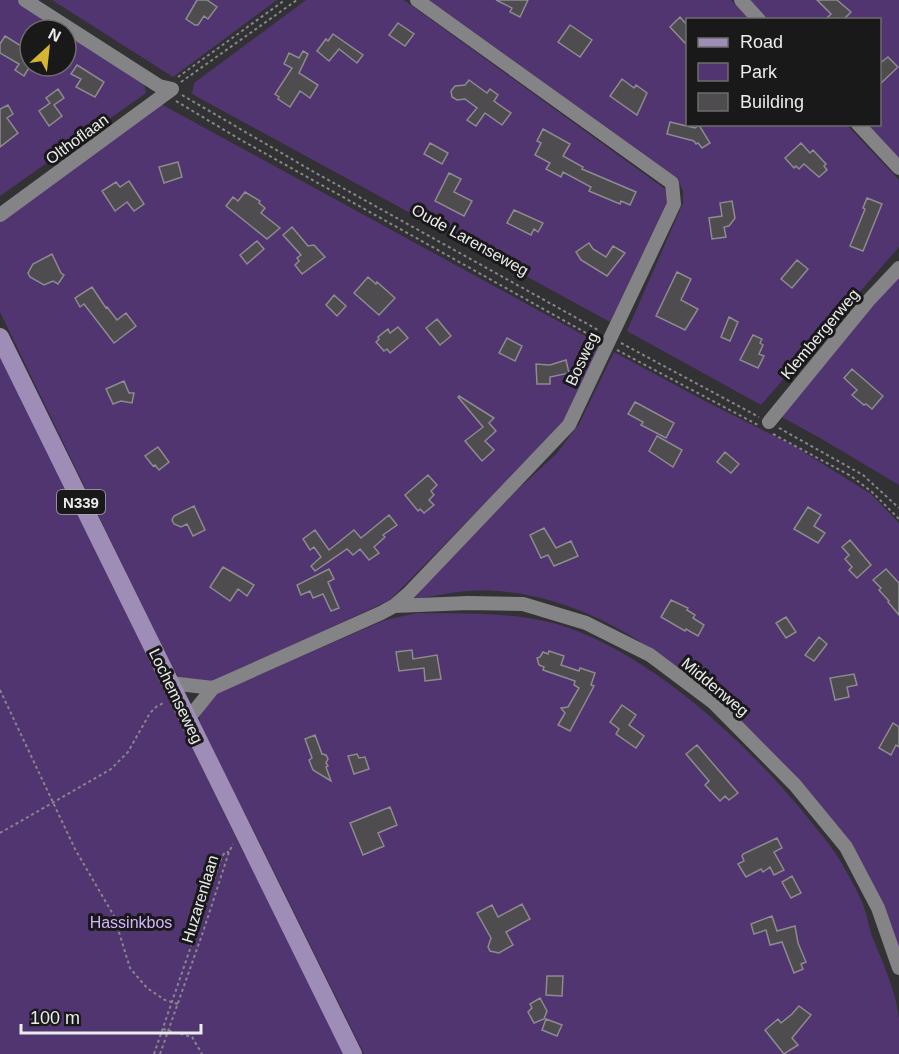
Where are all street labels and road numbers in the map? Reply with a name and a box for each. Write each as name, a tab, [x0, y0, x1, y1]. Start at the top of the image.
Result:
street label: Olthoflaan	[42, 111, 112, 167]
street label: Oude Larenseweg	[409, 201, 531, 279]
street label: Klembergerweg	[777, 286, 863, 382]
street label: Bosweg	[562, 330, 602, 388]
road number: N339	[57, 490, 105, 514]
street label: Lochemseweg	[146, 646, 206, 746]
street label: Middenweg	[678, 654, 752, 720]
street label: Huzarenlaan	[179, 853, 221, 945]

